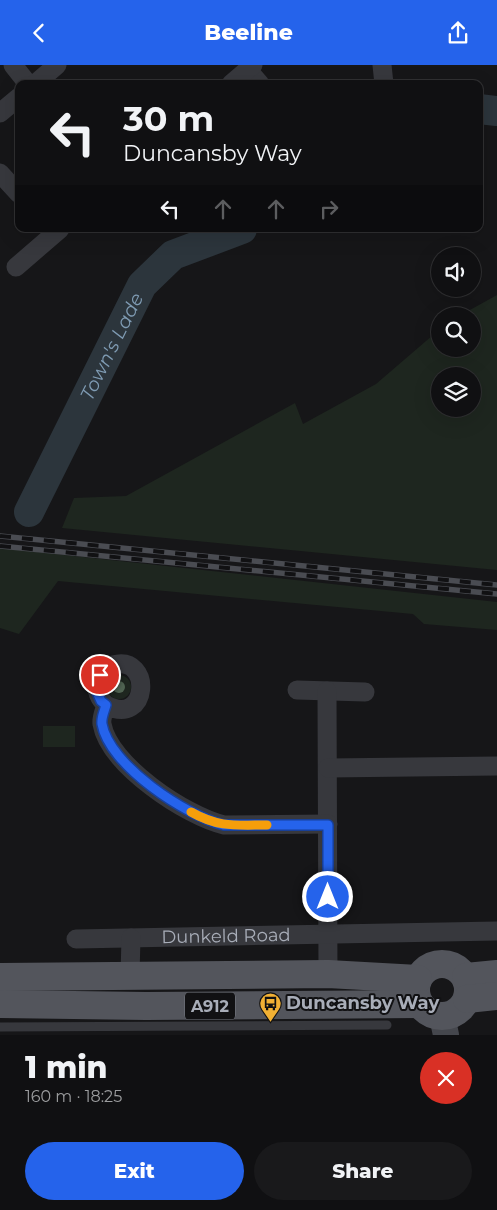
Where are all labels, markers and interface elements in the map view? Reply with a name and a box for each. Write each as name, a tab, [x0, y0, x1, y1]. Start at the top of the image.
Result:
icon: back	[25, 19, 53, 47]
text: Beeline	[204, 19, 293, 46]
icon: share	[444, 19, 472, 47]
text: 30 m	[123, 97, 214, 140]
icon: left	[40, 100, 105, 165]
text: Duncansby Way	[123, 140, 302, 167]
icon: left	[156, 195, 184, 223]
icon: ahead	[209, 195, 237, 223]
icon: ahead	[262, 195, 290, 223]
icon: right	[315, 195, 343, 223]
map controls	[431, 247, 481, 417]
button: sound	[431, 247, 481, 297]
water label: Town's Lade	[75, 289, 148, 404]
button: search	[431, 307, 481, 357]
button: layers	[431, 367, 481, 417]
pin	[79, 654, 121, 696]
icon: arrive	[86, 661, 114, 689]
position arrow	[301, 870, 353, 922]
street label: Dunkeld Road	[161, 924, 291, 948]
bus stop icon: Duncansby Way	[258, 991, 282, 1022]
place label: Duncansby Way	[286, 992, 439, 1014]
road number: A912	[185, 993, 235, 1019]
text: 1 min	[25, 1049, 108, 1086]
button: close	[420, 1052, 472, 1104]
text: 160 m · 18:25	[25, 1087, 122, 1106]
button: Exit	[25, 1142, 244, 1200]
button: Share	[254, 1142, 472, 1200]

